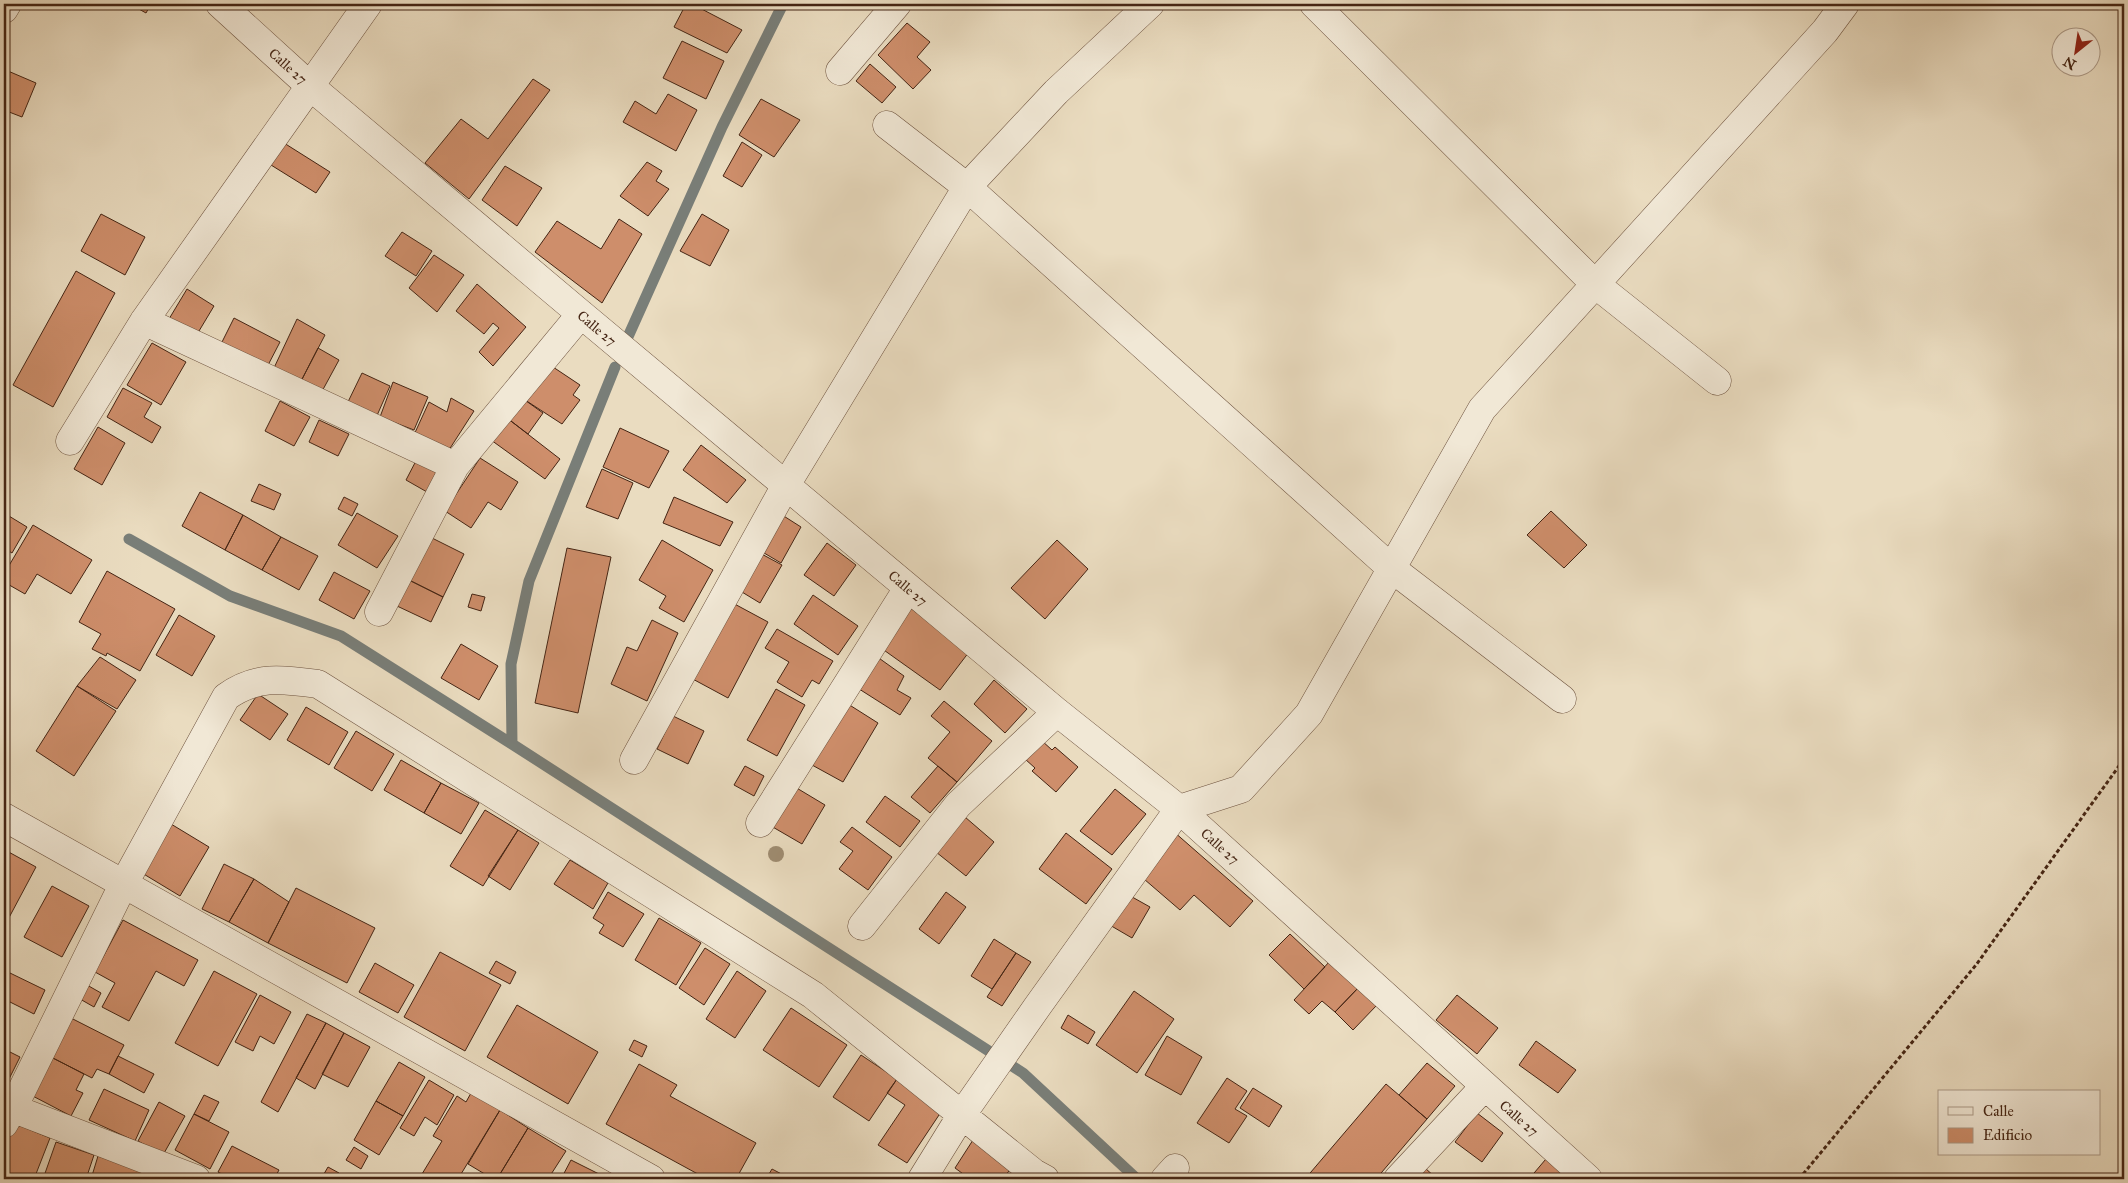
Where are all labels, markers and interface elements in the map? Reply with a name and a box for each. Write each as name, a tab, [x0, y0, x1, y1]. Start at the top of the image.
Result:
north arrow	[2050, 28, 2100, 78]
street label: Calle 27	[265, 45, 310, 88]
text: N	[2060, 52, 2079, 73]
street label: Calle 27	[574, 307, 620, 350]
street label: Calle 27	[885, 567, 931, 610]
street label: Calle 27	[1197, 825, 1242, 868]
legend	[1938, 1090, 2100, 1156]
street label: Calle 27	[1496, 1097, 1542, 1140]
text: Calle	[1983, 1102, 2014, 1120]
text: Edificio	[1983, 1126, 2032, 1144]

